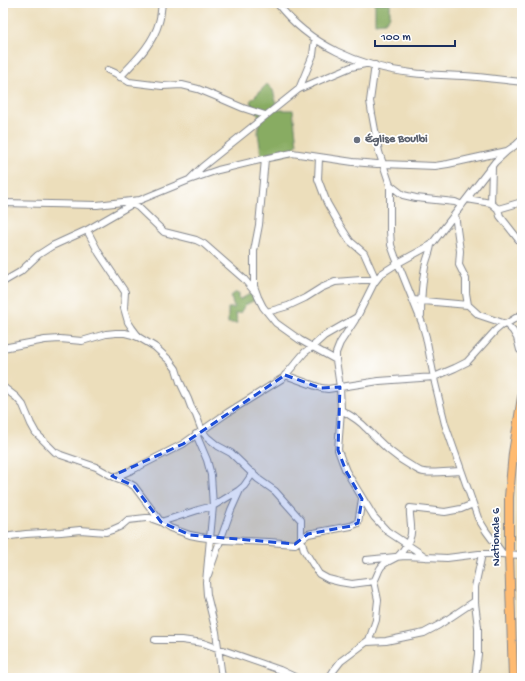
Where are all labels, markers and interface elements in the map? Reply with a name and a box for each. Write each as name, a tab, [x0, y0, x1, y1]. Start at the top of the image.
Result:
scale bar	[375, 22, 455, 48]
text: 100 m	[380, 31, 411, 45]
place label: Église Boulbi	[364, 133, 428, 147]
marker: Église Boulbi	[352, 135, 362, 145]
street label: Nationale 6	[490, 507, 504, 566]

